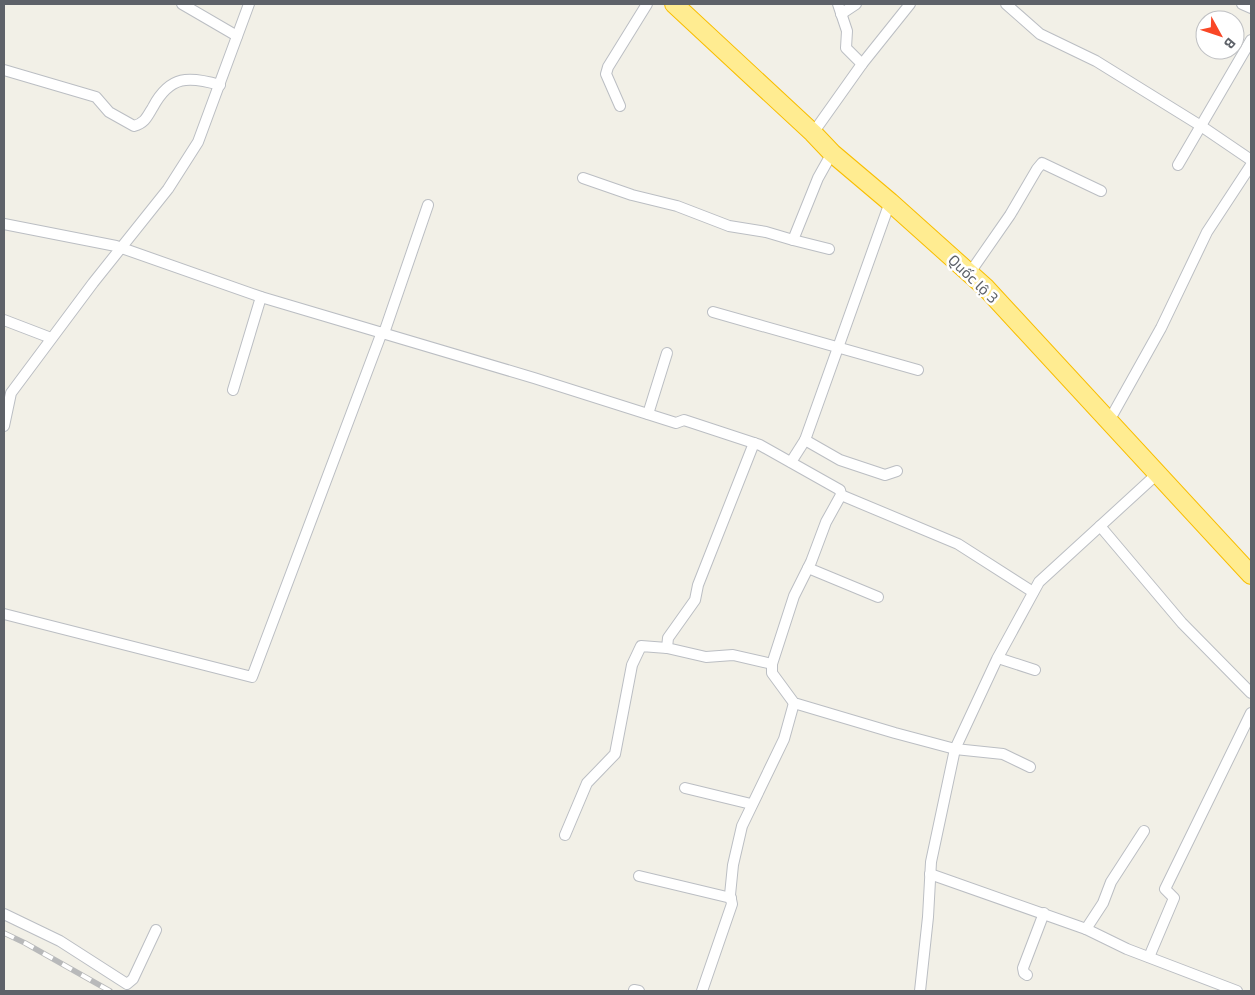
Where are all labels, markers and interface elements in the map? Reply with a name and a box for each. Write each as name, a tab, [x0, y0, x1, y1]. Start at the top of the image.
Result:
north arrow	[1195, 10, 1245, 60]
text: B	[1221, 35, 1240, 53]
street label: Quốc lộ 3	[944, 250, 1002, 307]

